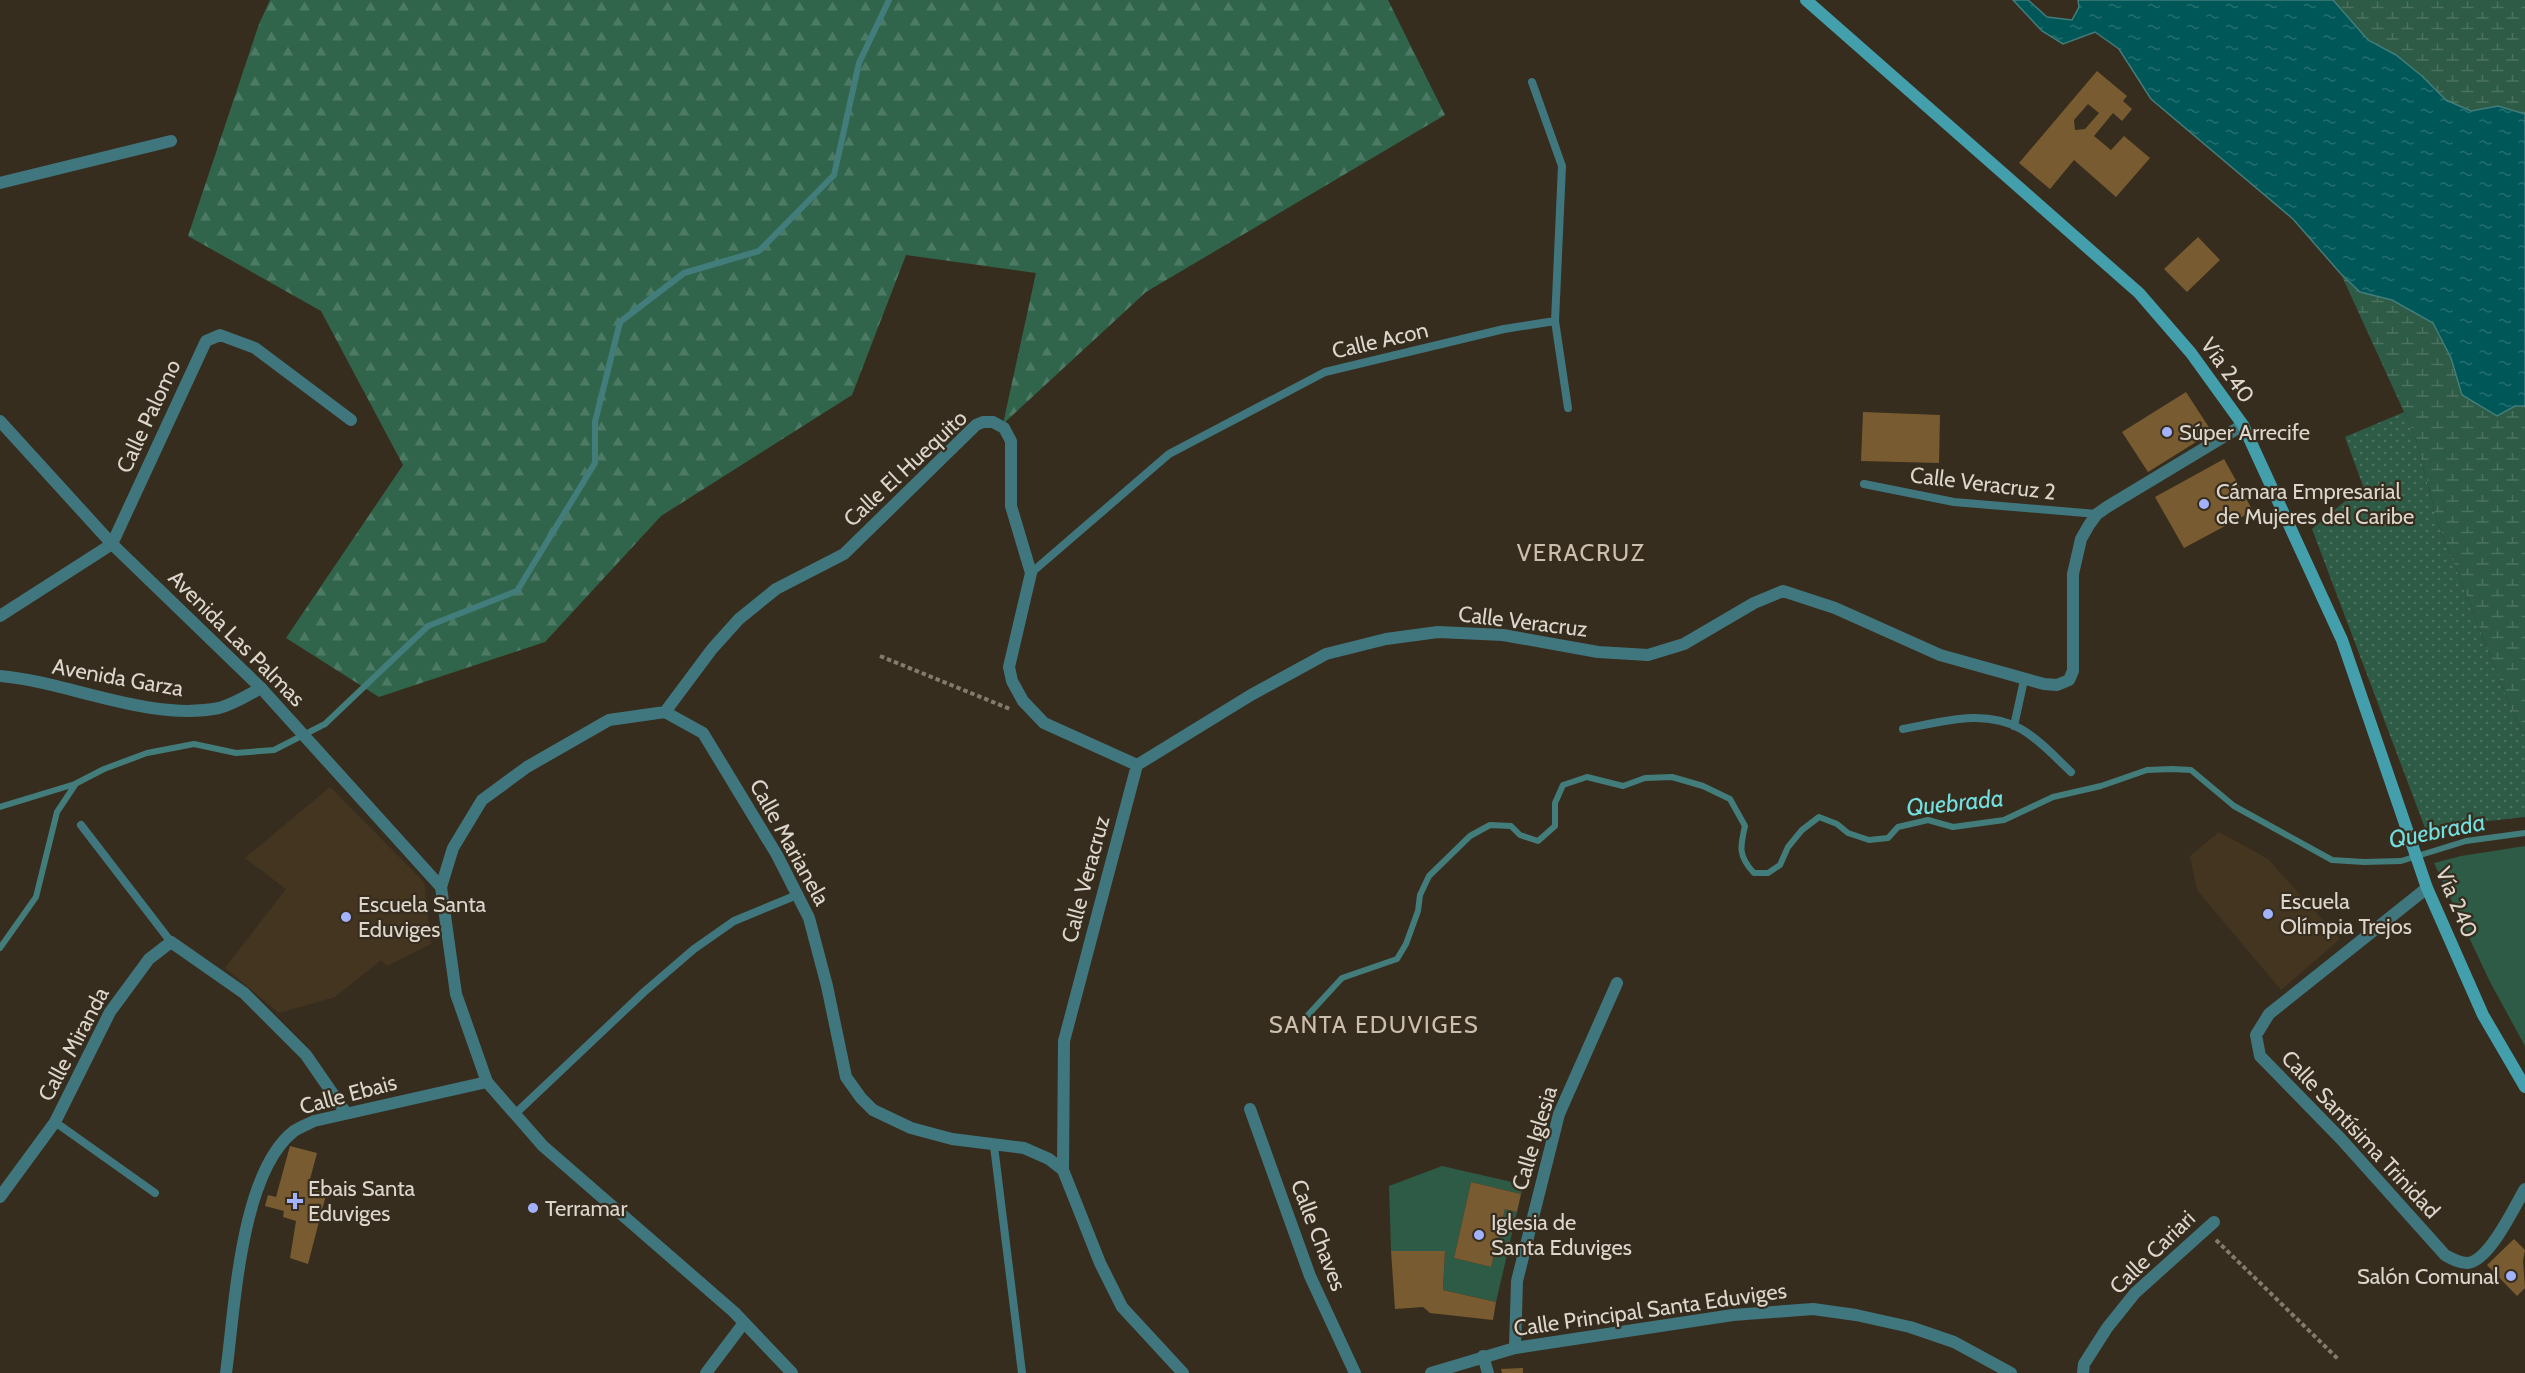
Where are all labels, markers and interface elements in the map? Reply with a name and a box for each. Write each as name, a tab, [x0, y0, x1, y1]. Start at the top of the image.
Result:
street label: Calle Acon	[1329, 316, 1431, 365]
street label: Vía 240	[2195, 332, 2260, 408]
street label: Calle Palomo	[110, 355, 186, 477]
street label: Calle El Huequito	[838, 404, 973, 532]
place label: Súper Arrecife	[2179, 419, 2310, 446]
marker: Súper Arrecife	[2160, 425, 2174, 439]
street label: Calle Veracruz 2	[1909, 461, 2057, 506]
place label: Cámara Empresarial de Mujeres del Caribe	[2216, 478, 2414, 530]
marker: Cámara Empresarial de Mujeres del Caribe	[2197, 497, 2211, 511]
district label: VERACRUZ	[1517, 538, 1645, 567]
street label: Avenida Las Palmas	[163, 564, 311, 712]
street label: Calle Veracruz	[1457, 600, 1589, 643]
street label: Avenida Garza	[50, 653, 186, 702]
street label: Calle Marianela	[744, 774, 836, 911]
water label: Quebrada	[1905, 783, 2005, 822]
water label: Quebrada	[2386, 807, 2488, 854]
street label: Calle Veracruz	[1056, 813, 1115, 945]
street label: Vía 240	[2430, 863, 2483, 942]
place label: Escuela Olímpia Trejos	[2280, 888, 2412, 940]
place label: Escuela Santa Eduviges	[358, 891, 487, 943]
marker: Escuela Olímpia Trejos	[2261, 907, 2275, 921]
marker: Escuela Santa Eduviges	[339, 910, 353, 924]
street label: Calle Miranda	[32, 982, 115, 1106]
district label: SANTA EDUVIGES	[1269, 1010, 1479, 1039]
street label: Calle Santísima Trinidad	[2276, 1045, 2446, 1224]
street label: Calle Ebais	[297, 1069, 400, 1120]
street label: Calle Iglesia	[1506, 1082, 1563, 1194]
place label: Ebais Santa Eduviges	[308, 1175, 416, 1227]
street label: Calle Chaves	[1285, 1176, 1352, 1295]
marker: Ebais Santa Eduviges	[286, 1192, 304, 1210]
place label: Terramar	[545, 1195, 627, 1222]
marker: Terramar	[526, 1201, 540, 1215]
street label: Calle Cariari	[2104, 1205, 2201, 1300]
place label: Iglesia de Santa Eduviges	[1491, 1209, 1632, 1261]
marker: Iglesia de Santa Eduviges	[1472, 1228, 1486, 1242]
place label: Salón Comunal	[2357, 1263, 2500, 1290]
marker: Salón Comunal	[2504, 1269, 2518, 1283]
street label: Calle Principal Santa Eduviges	[1512, 1277, 1788, 1342]

